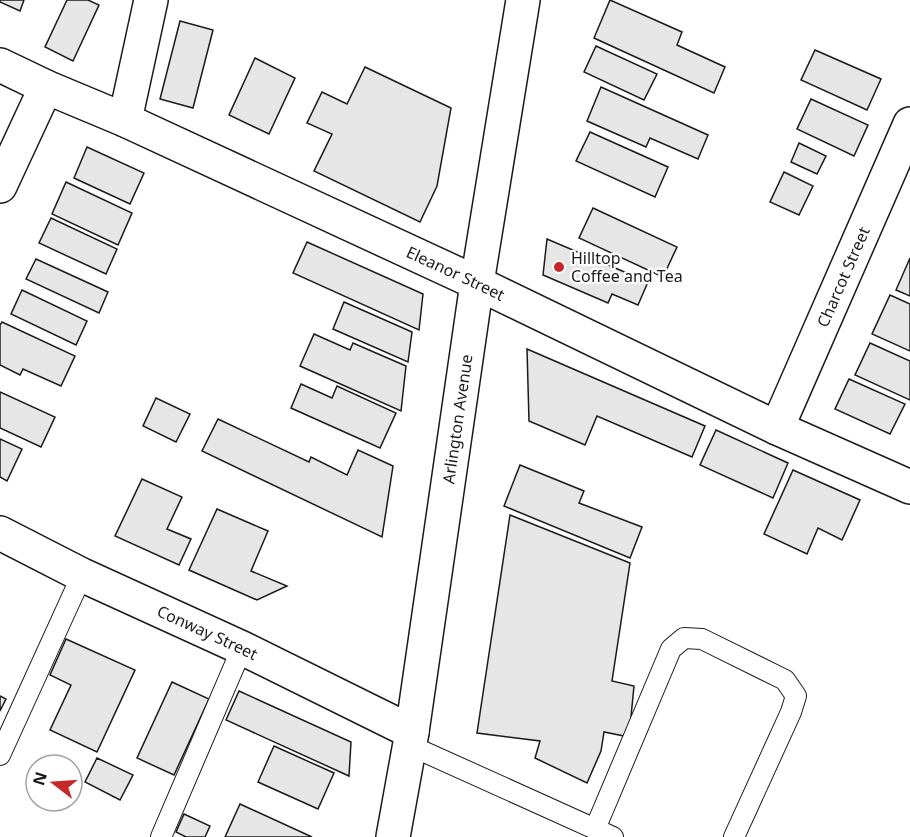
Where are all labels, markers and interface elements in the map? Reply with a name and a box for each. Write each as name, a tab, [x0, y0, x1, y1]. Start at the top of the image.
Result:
street label: Charcot Street	[812, 223, 875, 330]
street label: Eleanor Street	[403, 241, 509, 306]
place label: Hilltop Coffee and Tea	[571, 247, 683, 287]
marker: Hilltop Coffee and Tea	[552, 260, 566, 274]
street label: Arlington Avenue	[437, 353, 478, 485]
street label: Conway Street	[154, 600, 262, 665]
north arrow	[24, 753, 84, 813]
text: N	[27, 769, 52, 788]

